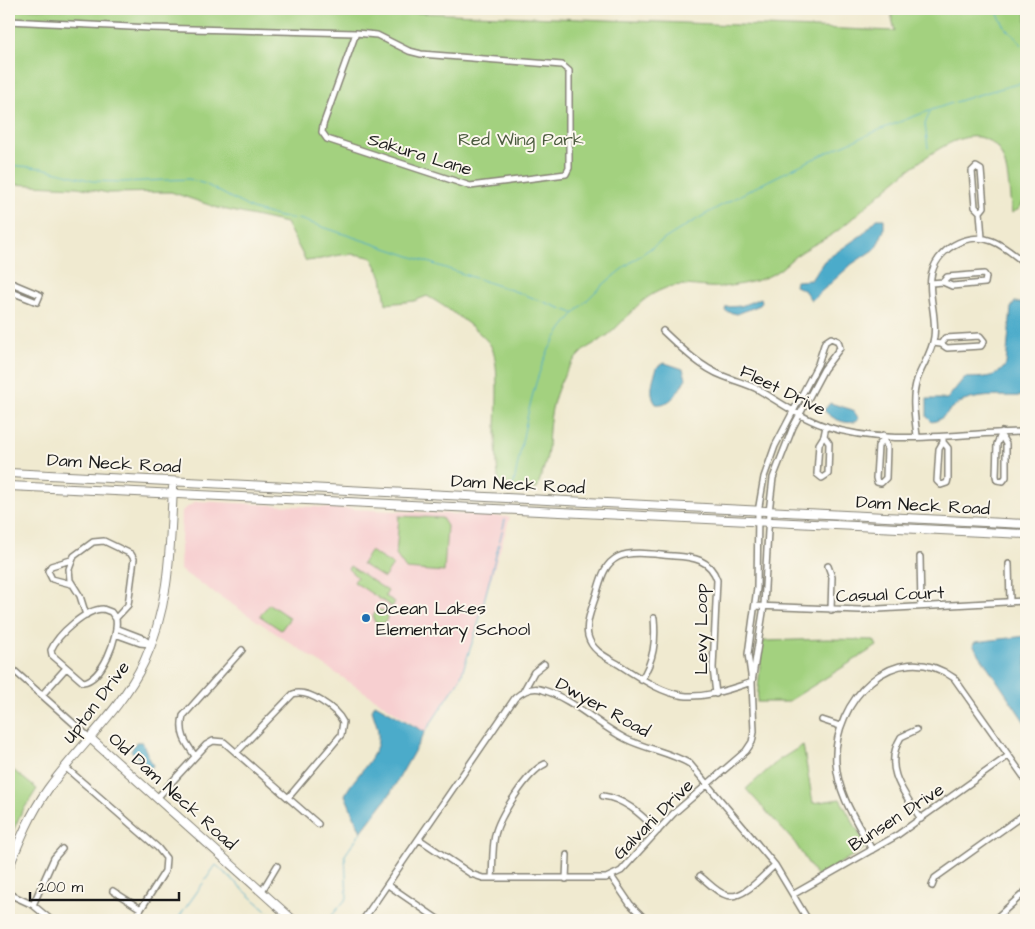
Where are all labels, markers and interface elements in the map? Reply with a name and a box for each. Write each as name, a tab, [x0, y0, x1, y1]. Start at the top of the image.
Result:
street label: Sakura Lane	[365, 127, 475, 182]
park label: Red Wing Park	[458, 127, 584, 153]
street label: Fleet Drive	[736, 359, 830, 422]
street label: Dam Neck Road	[46, 448, 182, 479]
street label: Dam Neck Road	[450, 469, 586, 500]
street label: Dam Neck Road	[855, 490, 991, 521]
street label: Casual Court	[835, 580, 945, 609]
street label: Levy Loop	[689, 583, 715, 675]
place label: Ocean Lakes Elementary School	[376, 596, 531, 643]
marker: Ocean Lakes Elementary School	[360, 612, 372, 624]
street label: Upton Drive	[57, 656, 136, 749]
street label: Dwyer Road	[551, 671, 654, 745]
street label: Old Dam Neck Road	[103, 727, 242, 856]
street label: Galvani Drive	[607, 773, 700, 865]
street label: Bunsen Drive	[844, 777, 949, 858]
scale bar	[30, 869, 179, 901]
text: 200 m	[38, 877, 84, 898]

